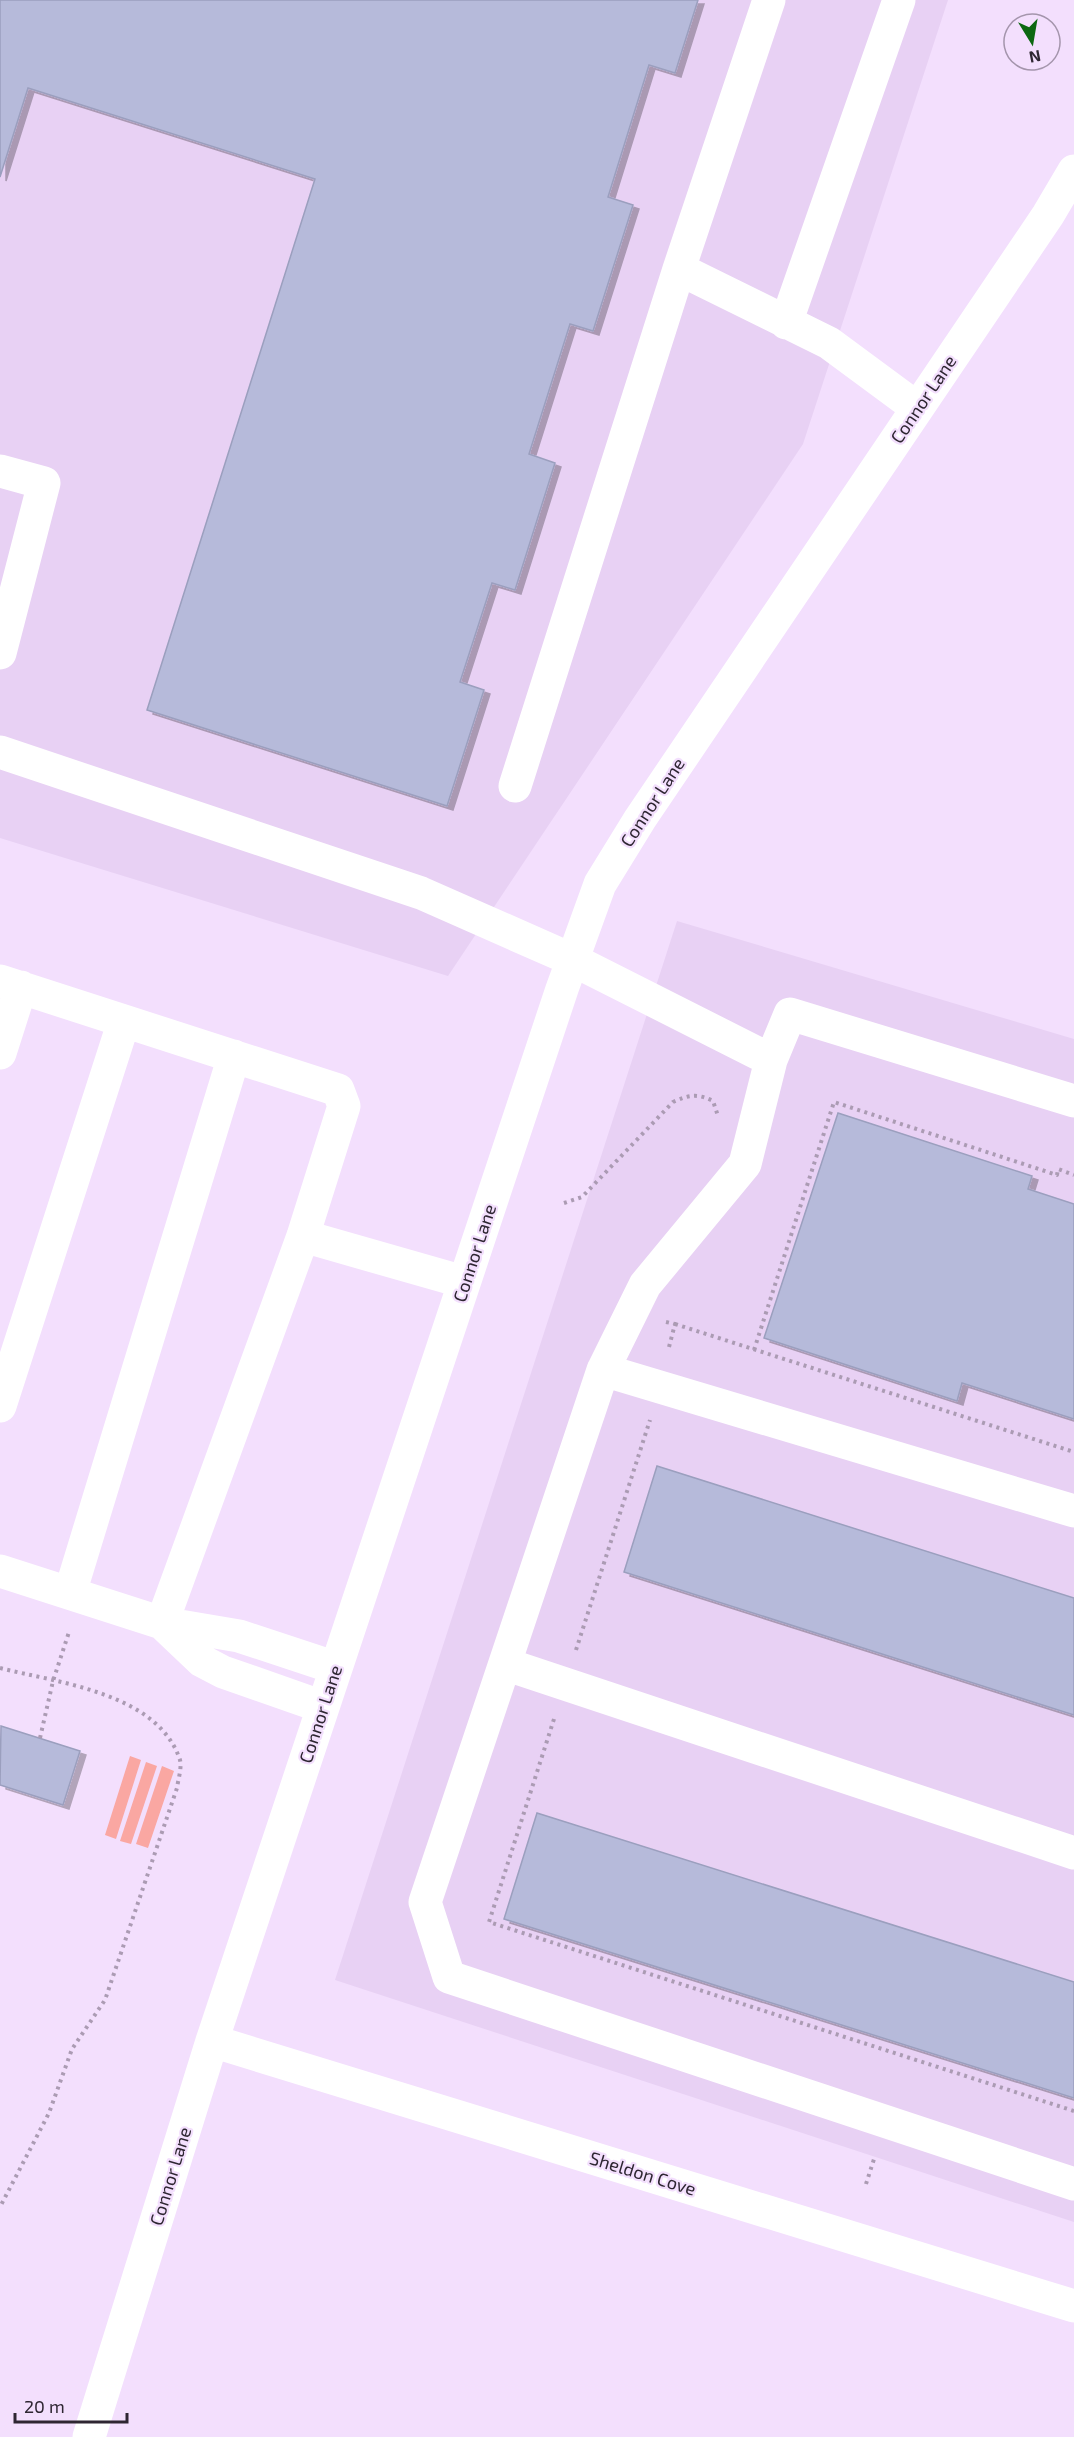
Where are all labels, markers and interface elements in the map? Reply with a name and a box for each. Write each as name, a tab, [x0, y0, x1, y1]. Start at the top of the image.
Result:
north arrow	[1002, 12, 1062, 72]
text: N	[1027, 47, 1042, 68]
street label: Connor Lane	[885, 351, 961, 447]
street label: Connor Lane	[615, 753, 689, 851]
street label: Connor Lane	[448, 1201, 500, 1305]
street label: Connor Lane	[294, 1662, 346, 1766]
street label: Connor Lane	[145, 2124, 195, 2228]
street label: Sheldon Cove	[587, 2146, 699, 2200]
scale bar	[15, 2386, 128, 2424]
text: 20 m	[24, 2395, 65, 2417]

